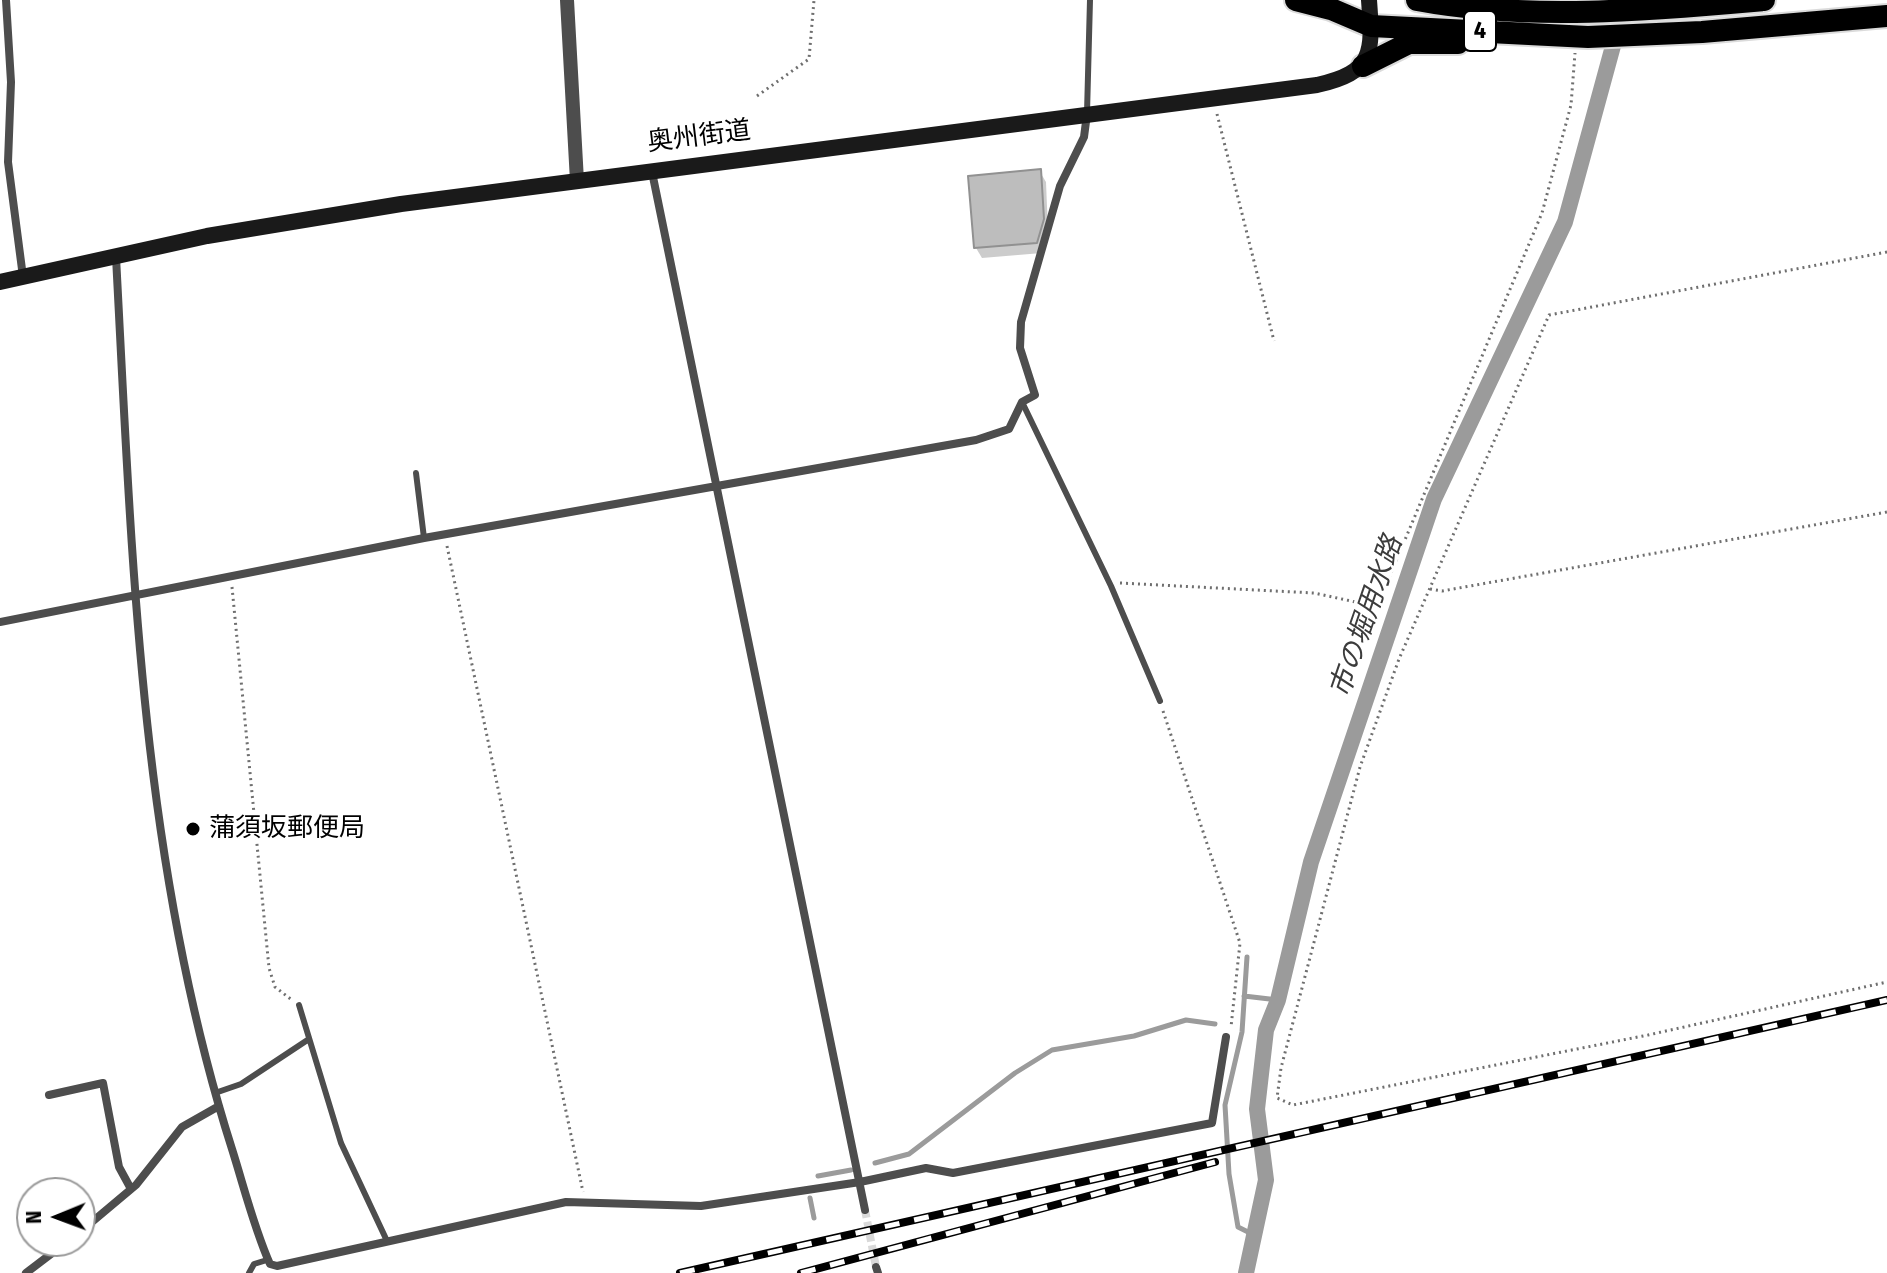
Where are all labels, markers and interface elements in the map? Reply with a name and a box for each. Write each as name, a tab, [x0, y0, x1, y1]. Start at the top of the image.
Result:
road number: 4	[1464, 11, 1496, 51]
street label: 奥州街道	[645, 115, 753, 159]
water label: 市の堀用水路	[1324, 532, 1410, 702]
place label: 蒲須坂郵便局	[209, 813, 365, 845]
marker: 蒲須坂郵便局	[184, 820, 202, 838]
north arrow	[16, 1177, 96, 1257]
text: N	[20, 1211, 47, 1224]

